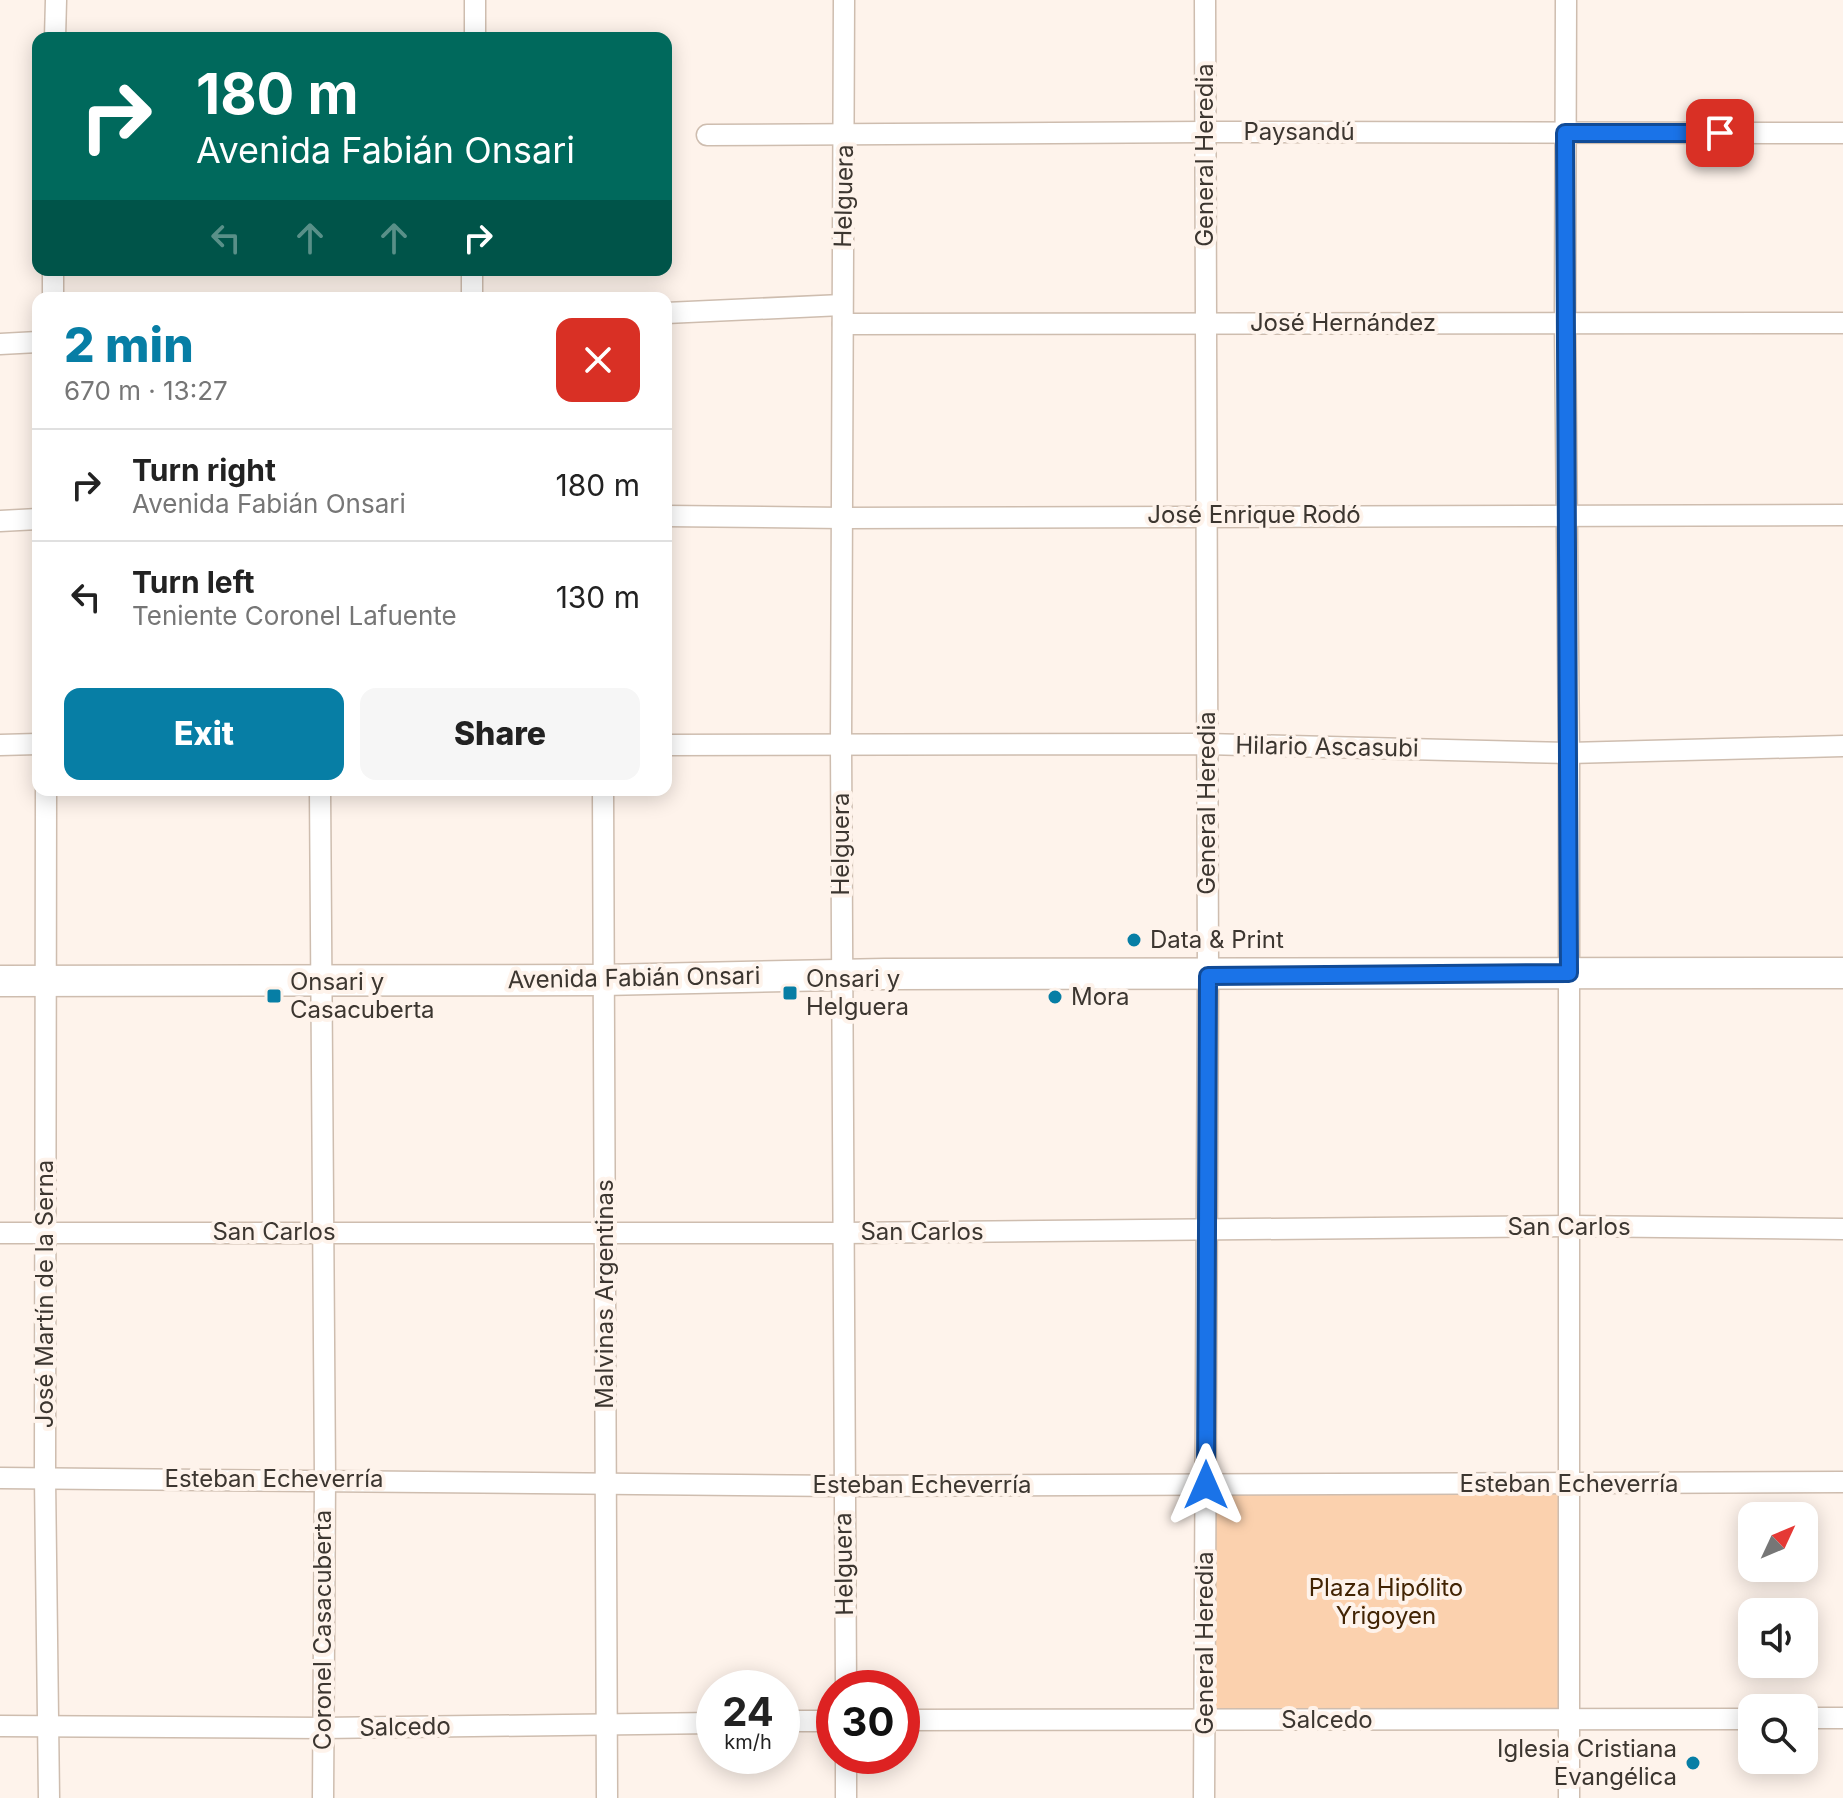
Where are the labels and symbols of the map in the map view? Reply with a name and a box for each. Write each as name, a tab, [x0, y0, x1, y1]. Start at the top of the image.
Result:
street label: General Heredia	[1190, 63, 1219, 247]
pin	[1686, 99, 1754, 167]
street label: Paysandú	[1243, 117, 1355, 146]
street label: Helguera	[828, 144, 859, 248]
street label: José Hernández	[1250, 308, 1436, 337]
street label: José Enrique Rodó	[1147, 500, 1361, 529]
street label: General Heredia	[1192, 711, 1221, 895]
street label: Hilario Ascasubi	[1235, 730, 1419, 763]
street label: Helguera	[826, 792, 855, 896]
place label: Data & Print	[1150, 925, 1284, 954]
marker: Data & Print	[1125, 931, 1143, 949]
street label: Avenida Fabián Onsari	[507, 961, 761, 994]
place label: Onsari y Helguera	[806, 964, 909, 1021]
place label: Onsari y Casacuberta	[290, 967, 435, 1024]
place label: Mora	[1071, 982, 1130, 1011]
marker: Onsari y Helguera	[781, 984, 799, 1002]
marker: Onsari y Casacuberta	[265, 987, 283, 1005]
marker: Mora	[1046, 988, 1064, 1006]
street label: José Martín de la Serna	[30, 1160, 59, 1428]
street label: Malvinas Argentinas	[590, 1179, 619, 1409]
street label: San Carlos	[1507, 1212, 1631, 1241]
street label: San Carlos	[212, 1217, 336, 1246]
street label: San Carlos	[860, 1217, 984, 1246]
position arrow	[1164, 1443, 1248, 1527]
street label: Esteban Echeverría	[164, 1464, 384, 1493]
street label: Esteban Echeverría	[1459, 1469, 1679, 1498]
street label: Esteban Echeverría	[812, 1470, 1032, 1499]
north arrow	[1738, 1502, 1818, 1582]
street label: Coronel Casacuberta	[308, 1510, 337, 1750]
street label: Helguera	[828, 1512, 859, 1616]
street label: General Heredia	[1190, 1551, 1219, 1735]
park label: Plaza Hipólito Yrigoyen	[1309, 1573, 1463, 1630]
speed limit sign: 30	[816, 1670, 920, 1774]
street label: Salcedo	[1281, 1705, 1373, 1734]
street label: Salcedo	[359, 1711, 451, 1742]
place label: Iglesia Cristiana Evangélica	[1497, 1734, 1677, 1791]
marker: Iglesia Cristiana Evangélica	[1684, 1754, 1702, 1772]

